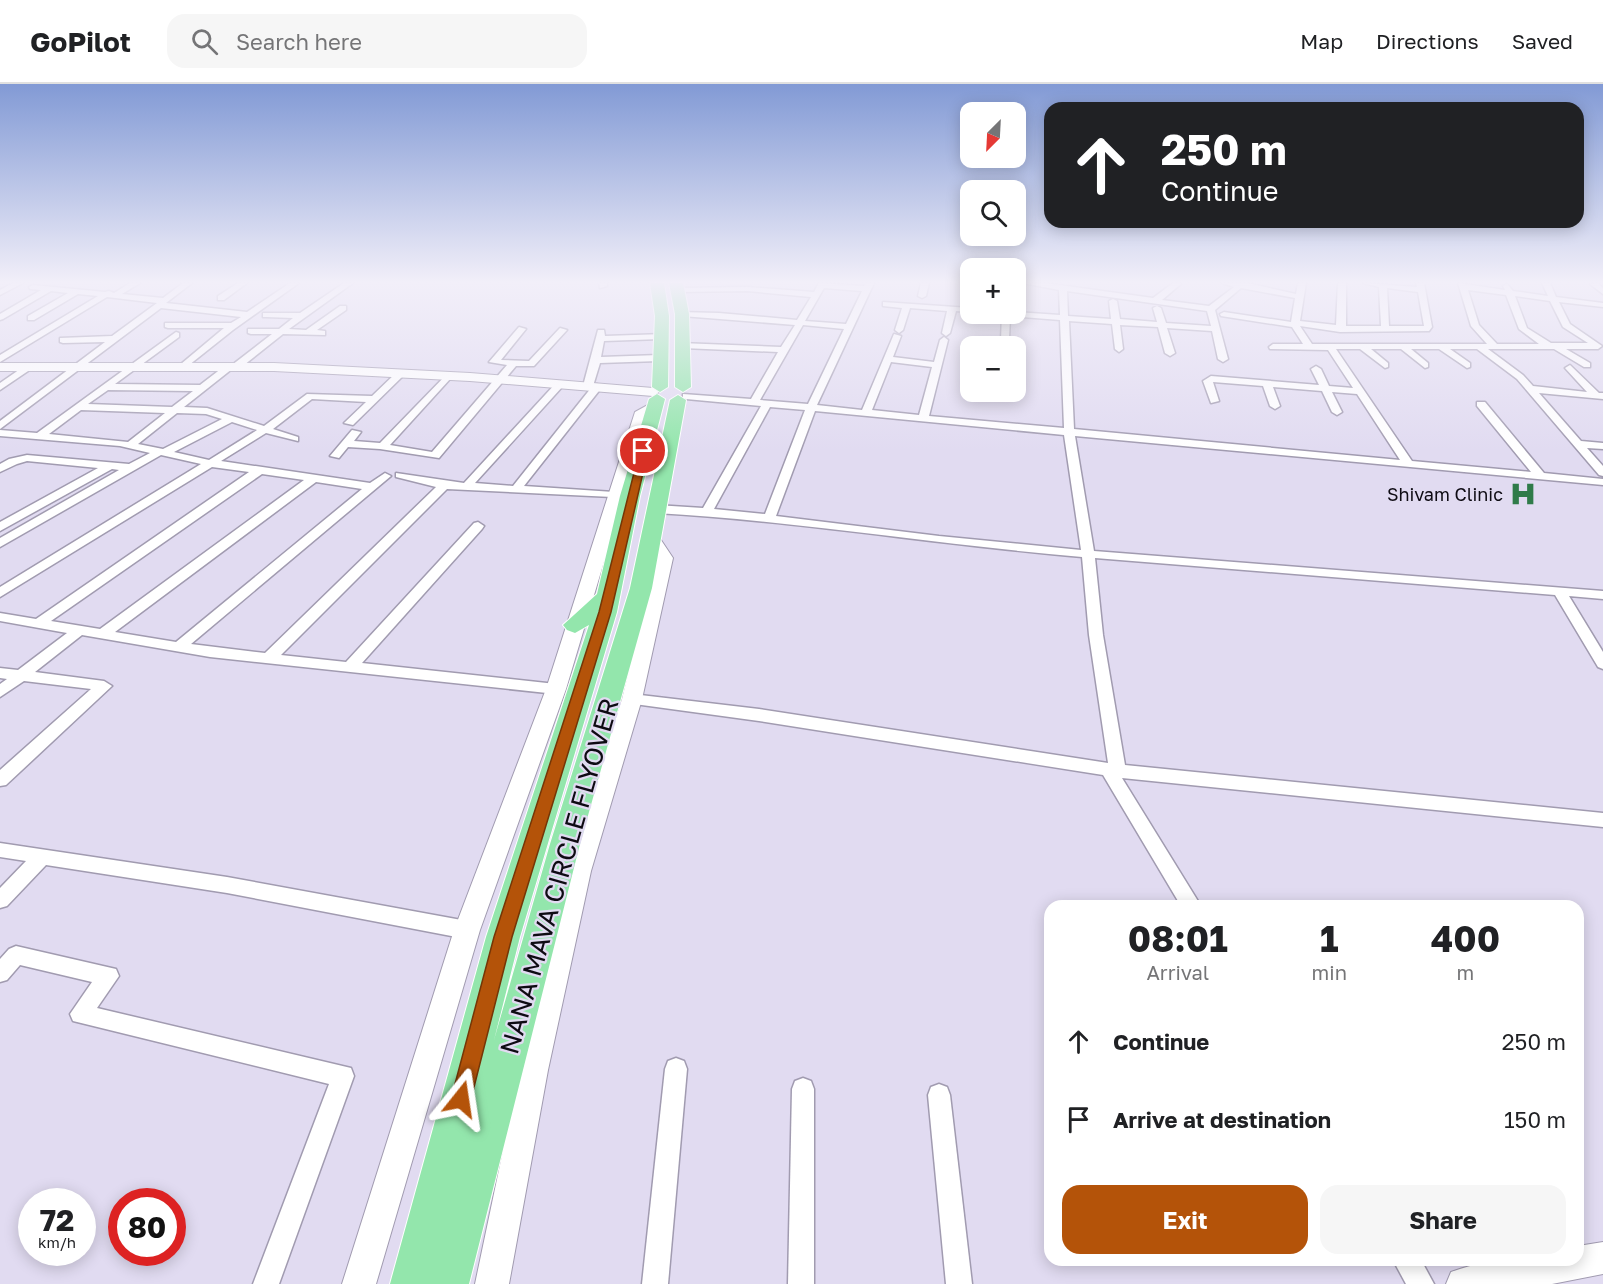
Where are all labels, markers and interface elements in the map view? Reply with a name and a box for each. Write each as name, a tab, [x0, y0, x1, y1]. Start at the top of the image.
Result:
search box	[167, 14, 587, 68]
text: GoPilot	[30, 25, 131, 58]
icon: search	[188, 25, 221, 58]
text: Search here	[236, 28, 362, 55]
text: Map	[1300, 28, 1343, 54]
text: Directions	[1376, 28, 1479, 54]
text: Saved	[1512, 28, 1573, 54]
north arrow	[960, 102, 1026, 168]
map controls	[960, 102, 1026, 402]
text: 250 m	[1161, 124, 1287, 174]
icon: ahead	[1062, 126, 1140, 204]
text: Continue	[1161, 175, 1279, 207]
button: search	[960, 180, 1026, 246]
button: +	[960, 258, 1026, 324]
button: −	[960, 336, 1026, 402]
pin	[617, 425, 668, 476]
icon: arrive	[626, 434, 659, 467]
hospital icon: Shivam Clinic	[1508, 479, 1538, 509]
place label: Shivam Clinic	[1387, 483, 1503, 505]
street label: NANA MAVA CIRCLE FLYOVER	[493, 695, 625, 1057]
text: 08:01	[1128, 917, 1228, 960]
text: 1	[1320, 917, 1339, 960]
text: 400	[1431, 917, 1500, 960]
text: Arrival	[1146, 960, 1209, 984]
text: min	[1312, 960, 1347, 984]
text: m	[1457, 960, 1474, 984]
icon: ahead	[1062, 1025, 1095, 1058]
text: Continue	[1113, 1028, 1209, 1055]
text: 250 m	[1502, 1028, 1566, 1055]
position arrow	[429, 1067, 493, 1131]
icon: arrive	[1062, 1103, 1095, 1136]
text: Arrive at destination	[1113, 1106, 1331, 1133]
text: 150 m	[1504, 1106, 1566, 1133]
button: Exit	[1062, 1185, 1308, 1254]
button: Share	[1320, 1185, 1566, 1254]
speed limit sign: 80	[108, 1188, 186, 1266]
text: 72	[40, 1202, 74, 1238]
text: km/h	[38, 1233, 76, 1251]

